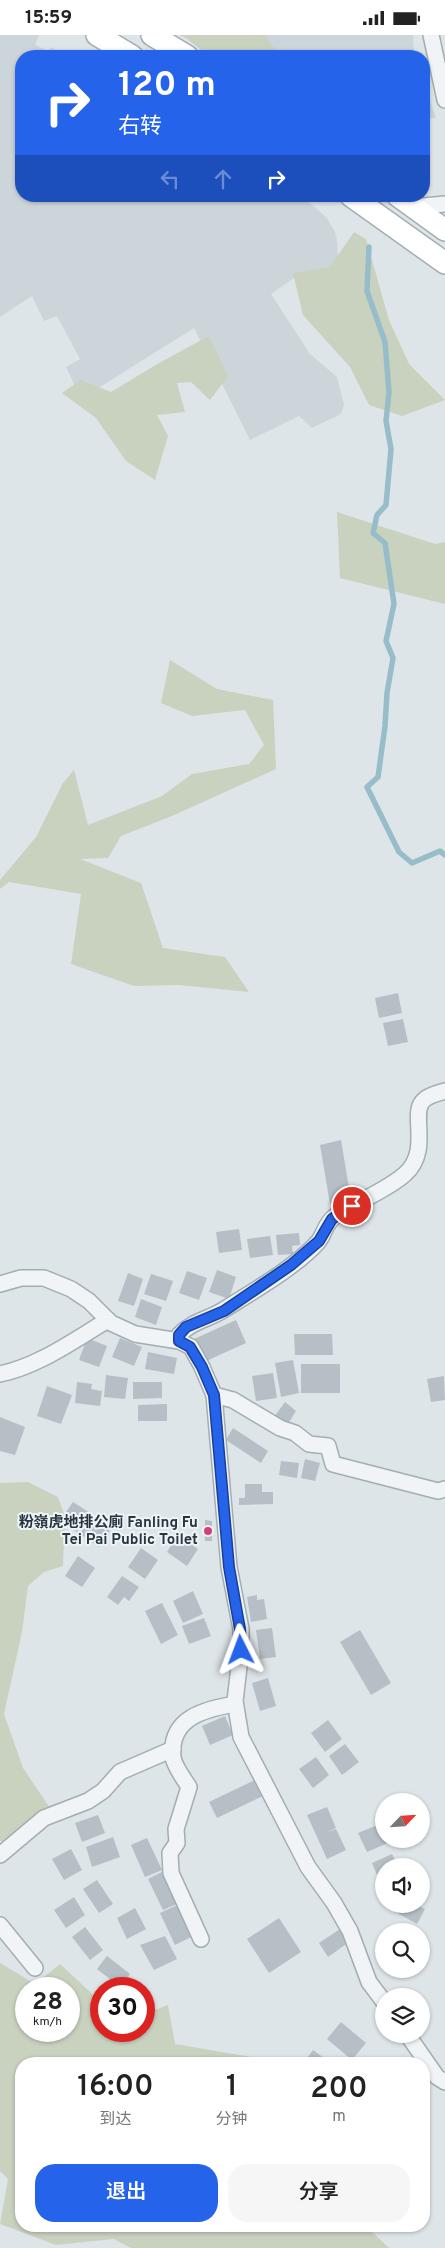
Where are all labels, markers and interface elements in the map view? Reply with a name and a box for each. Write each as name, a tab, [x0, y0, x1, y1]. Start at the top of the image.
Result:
text: 15:59	[25, 6, 72, 30]
text: 120 m	[118, 64, 216, 108]
icon: right	[35, 70, 100, 135]
text: 右转	[118, 114, 162, 141]
icon: left	[156, 165, 184, 193]
icon: ahead	[209, 165, 237, 193]
icon: right	[262, 165, 290, 193]
pin	[331, 1185, 373, 1227]
icon: arrive	[338, 1192, 366, 1220]
place label: 粉嶺虎地排公廁 Fanling Fu Tei Pai Public Toilet	[18, 1513, 198, 1550]
marker: 粉嶺虎地排公廁 Fanling Fu Tei Pai Public Toilet	[202, 1525, 214, 1537]
position arrow	[214, 1623, 266, 1675]
north arrow	[375, 1793, 430, 1847]
map controls	[375, 1793, 430, 2043]
button: sound	[375, 1858, 430, 1913]
button: search	[375, 1923, 430, 1978]
speed limit sign: 30	[90, 1977, 155, 2042]
text: 28	[32, 1987, 63, 2019]
button: layers	[375, 1988, 430, 2043]
text: km/h	[33, 2014, 62, 2030]
text: 16:00	[77, 2069, 154, 2106]
text: 1	[226, 2069, 238, 2106]
text: 200	[310, 2071, 368, 2108]
text: m	[332, 2107, 346, 2127]
text: 到达	[99, 2110, 131, 2130]
text: 分钟	[216, 2110, 248, 2130]
button: 退出	[35, 2164, 218, 2222]
button: 分享	[228, 2164, 410, 2222]

